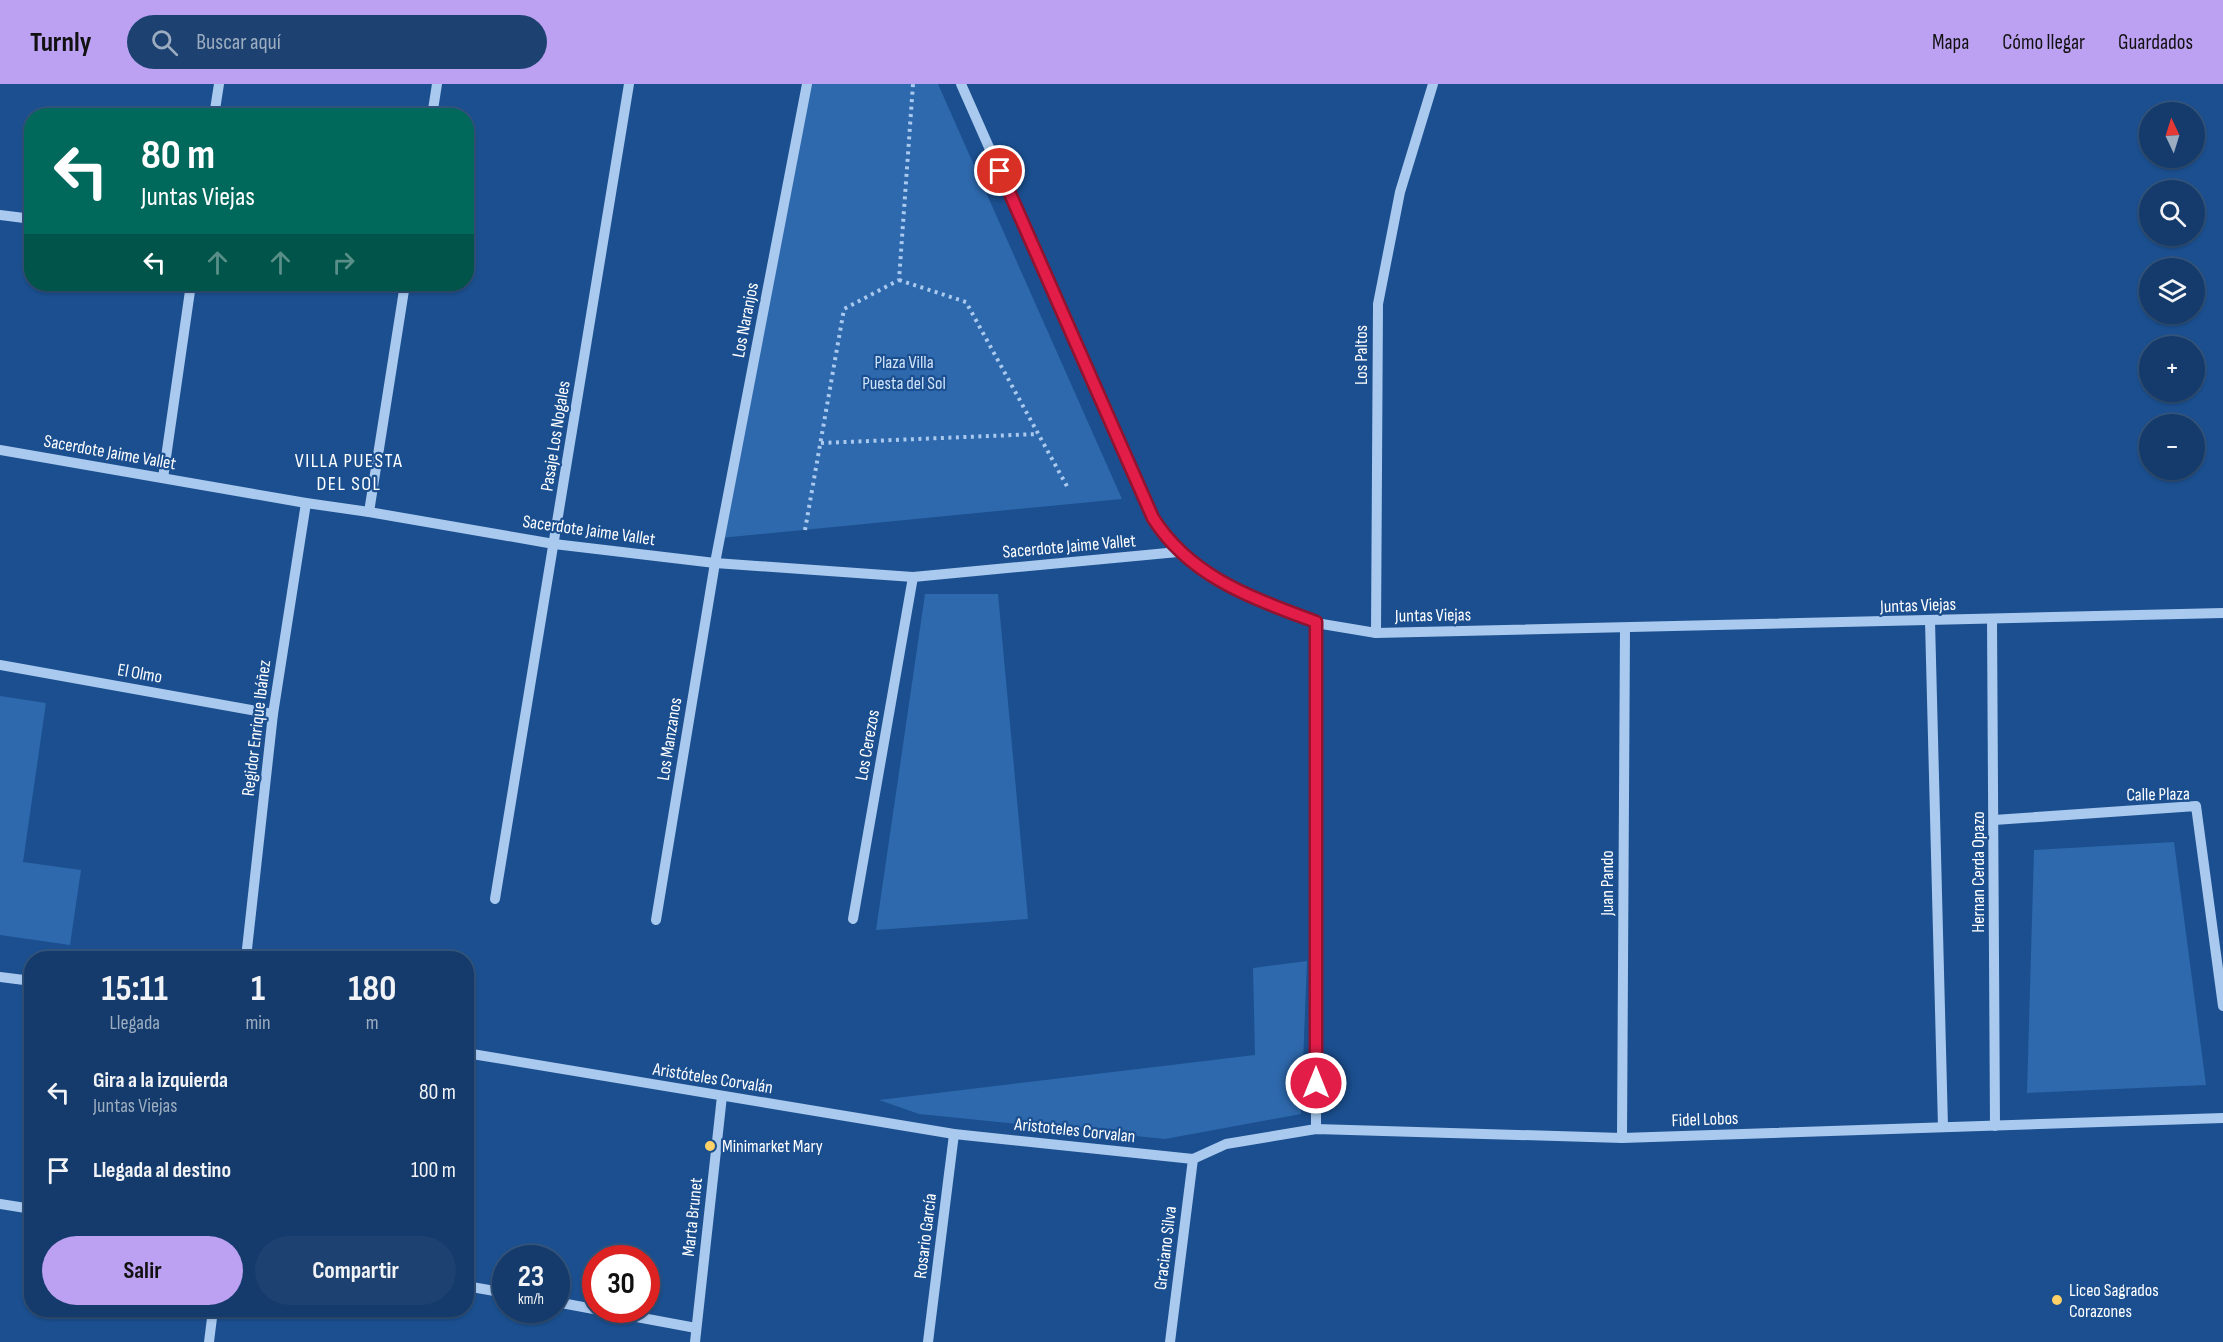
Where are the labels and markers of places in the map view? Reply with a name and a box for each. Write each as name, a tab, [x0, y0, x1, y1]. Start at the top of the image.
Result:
pin	[974, 145, 1025, 196]
place label: Minimarket Mary	[722, 1136, 823, 1157]
marker: Minimarket Mary	[703, 1139, 717, 1153]
place label: Liceo Sagrados Corazones	[2069, 1280, 2159, 1322]
marker: Liceo Sagrados Corazones	[2050, 1293, 2064, 1307]

